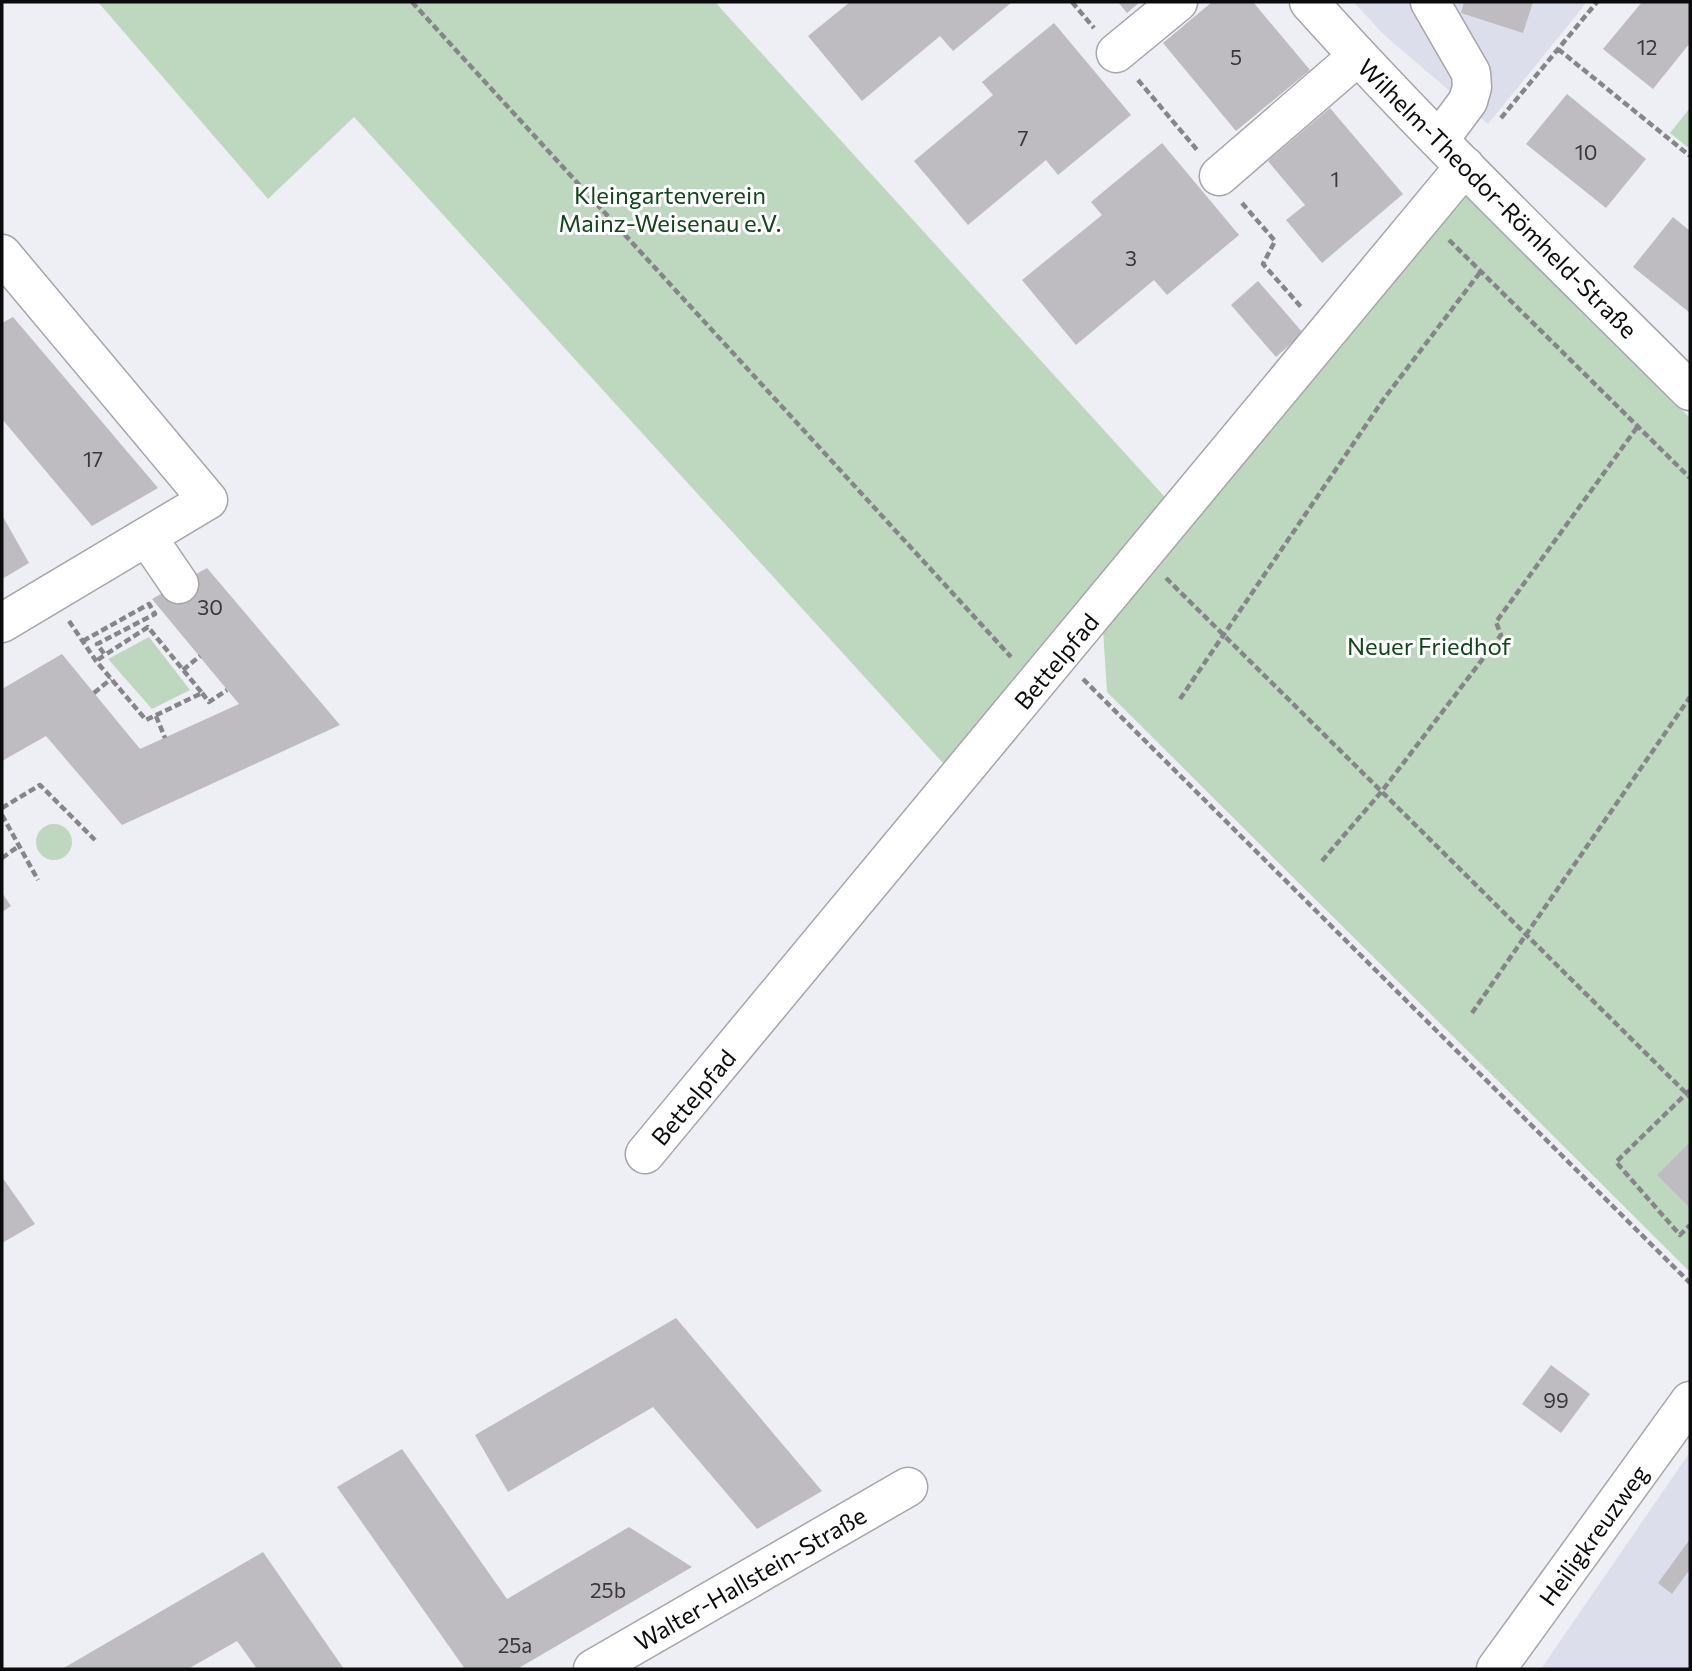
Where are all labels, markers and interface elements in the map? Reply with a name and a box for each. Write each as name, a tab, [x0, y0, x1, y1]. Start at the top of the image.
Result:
house number: 12	[1637, 34, 1657, 59]
house number: 5	[1230, 44, 1242, 69]
street label: Wilhelm-Theodor-Römheld-Straße	[1352, 52, 1644, 344]
house number: 7	[1017, 125, 1029, 150]
house number: 10	[1575, 139, 1597, 164]
house number: 1	[1331, 166, 1339, 191]
park label: Kleingartenverein Mainz-Weisenau e.V.	[559, 180, 781, 237]
house number: 3	[1125, 245, 1137, 270]
house number: 17	[83, 446, 103, 471]
house number: 30	[197, 594, 223, 619]
street label: Bettelpfad	[1008, 607, 1104, 715]
park label: Neuer Friedhof	[1347, 631, 1512, 660]
street label: Bettelpfad	[645, 1043, 741, 1151]
house number: 99	[1543, 1387, 1569, 1412]
street label: Heiligkreuzweg	[1532, 1459, 1654, 1611]
street label: Walter-Hallstein-Straße	[629, 1500, 871, 1656]
house number: 25b	[590, 1577, 626, 1602]
house number: 25a	[498, 1632, 532, 1657]

